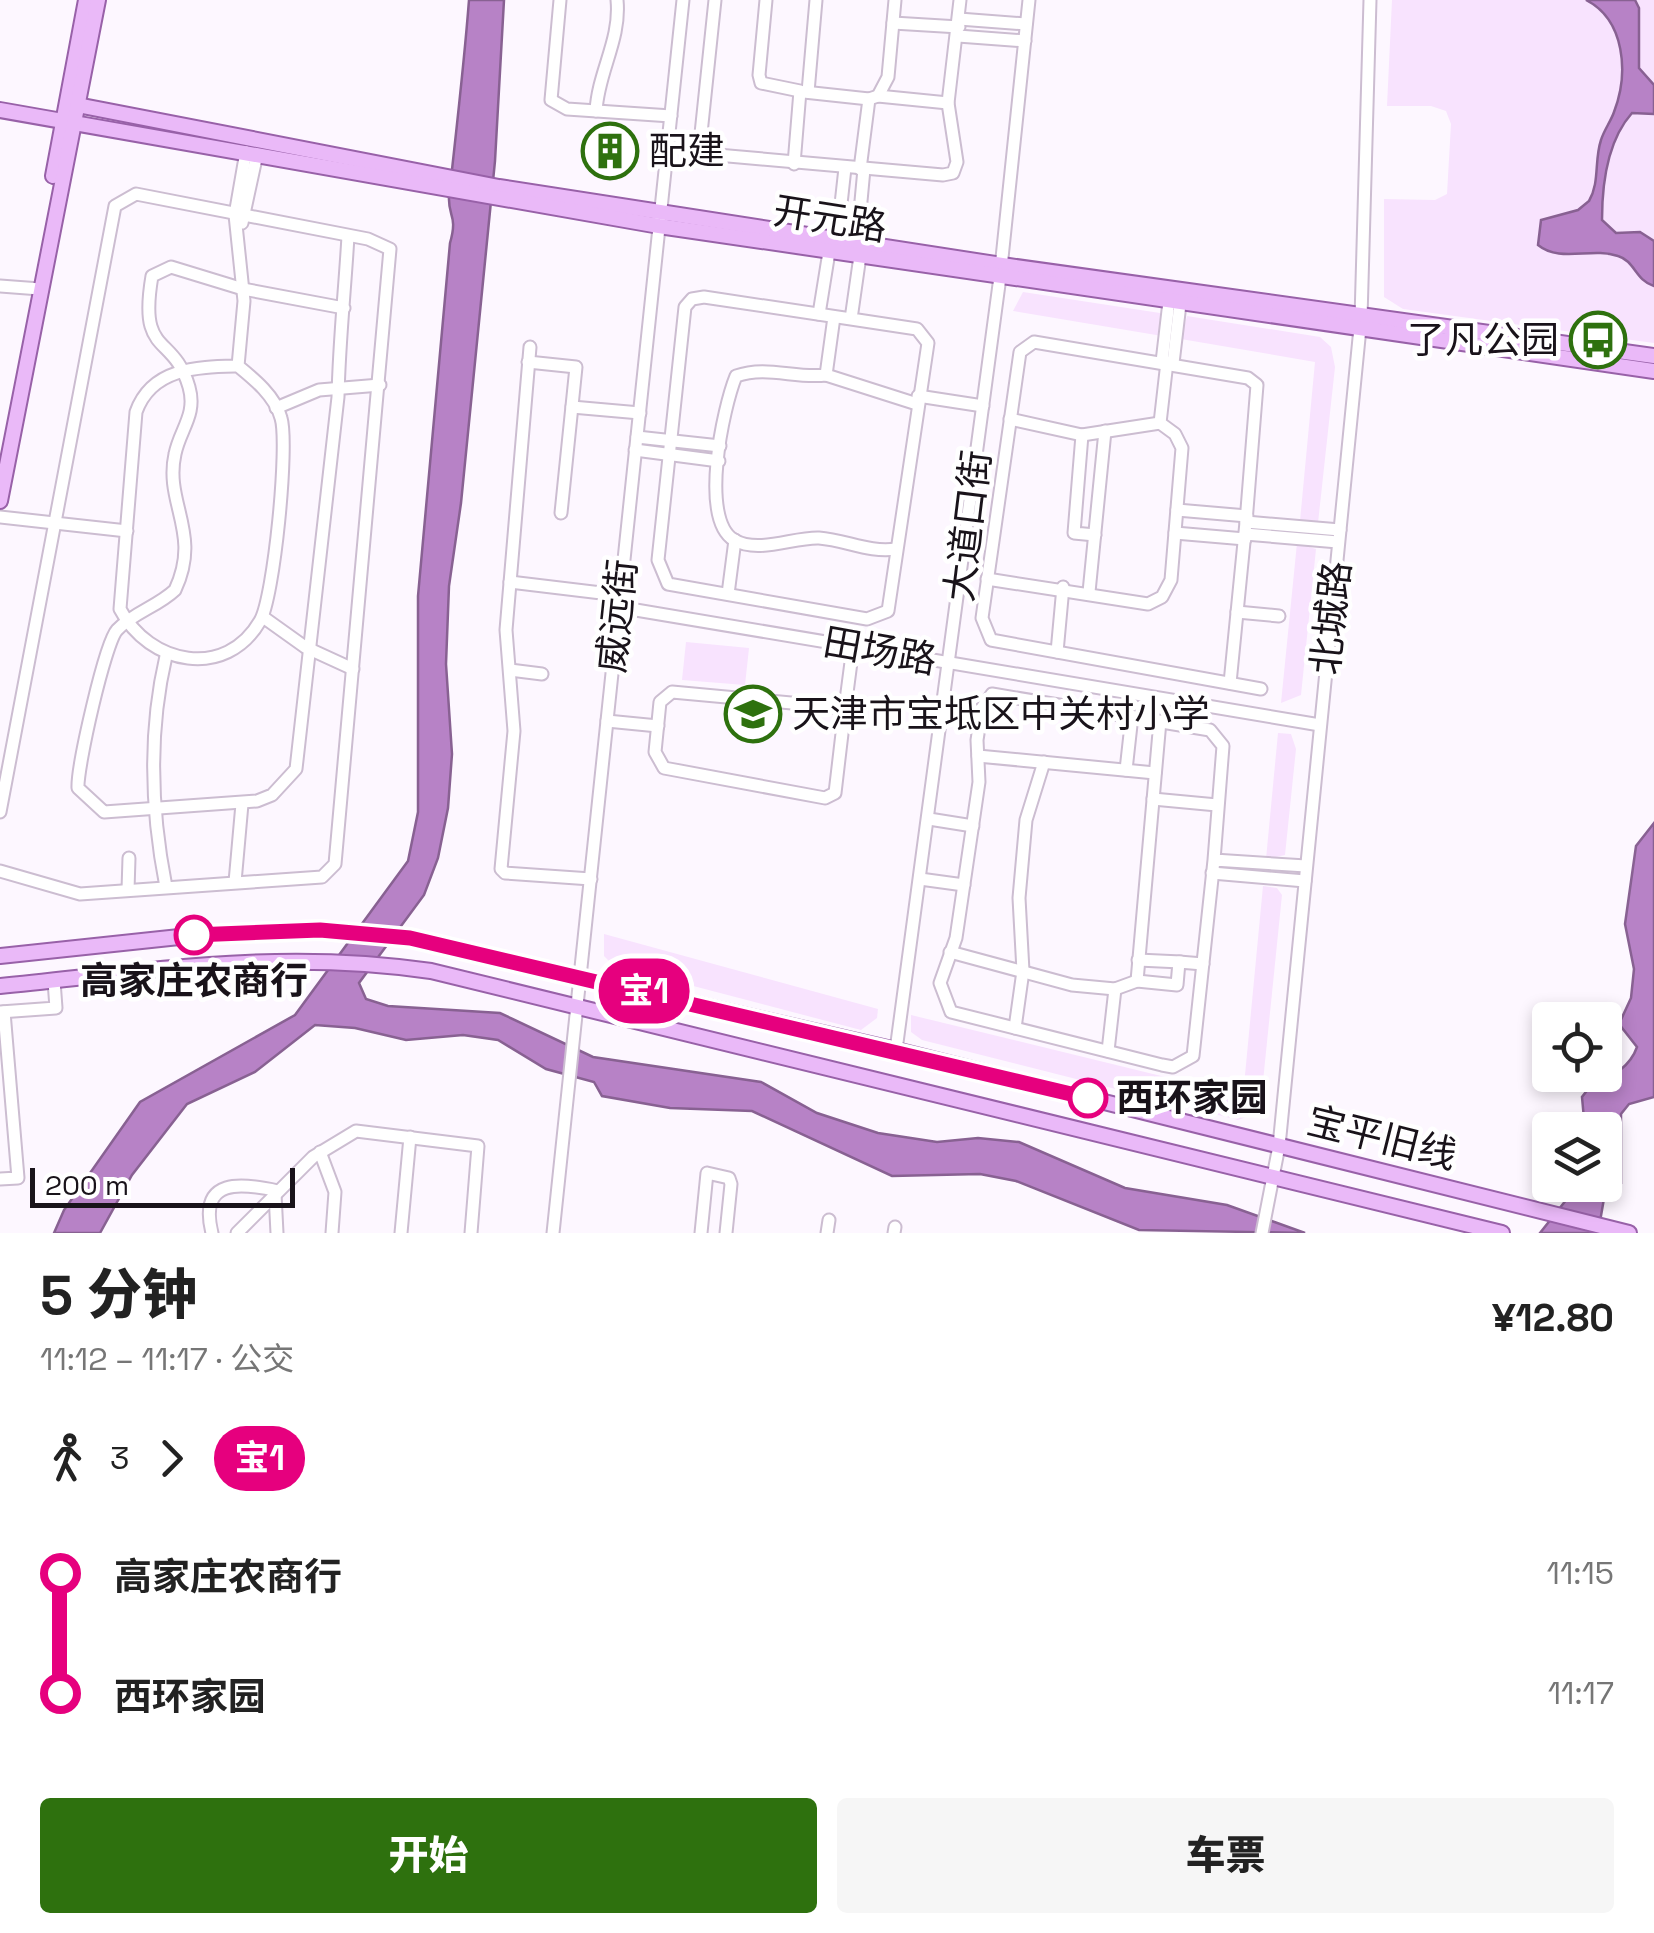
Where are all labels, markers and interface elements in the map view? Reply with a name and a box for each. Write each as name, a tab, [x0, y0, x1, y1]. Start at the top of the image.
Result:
building icon: 配建	[580, 121, 640, 181]
place label: 配建	[649, 127, 725, 175]
street label: 开元路	[770, 186, 890, 252]
bus stop icon: 了凡公园	[1568, 310, 1628, 370]
place label: 了凡公园	[1407, 316, 1559, 364]
street label: 大道口街	[935, 448, 1001, 604]
street label: 威远街	[587, 557, 647, 675]
street label: 北城路	[1301, 559, 1361, 677]
street label: 田场路	[820, 617, 940, 685]
school or university icon: 天津市宝坻区中关村小学	[723, 684, 783, 744]
place label: 天津市宝坻区中关村小学	[792, 690, 1210, 738]
marker: 高家庄农商行	[175, 916, 213, 954]
place label: 高家庄农商行	[80, 957, 308, 1005]
line badge: 宝1	[599, 958, 689, 1024]
text: 宝1	[619, 969, 669, 1013]
map controls	[1532, 1002, 1622, 1202]
button: locate	[1532, 1002, 1622, 1092]
place label: 西环家园	[1116, 1074, 1268, 1122]
marker: 西环家园	[1069, 1079, 1107, 1117]
street label: 宝平旧线	[1302, 1096, 1462, 1180]
button: layers	[1532, 1112, 1622, 1202]
scale bar	[30, 1163, 295, 1208]
text: 200 m	[45, 1167, 129, 1203]
text: 5 分钟	[40, 1260, 197, 1330]
text: ¥12.80	[1492, 1294, 1614, 1342]
text: 11:12 – 11:17 · 公交	[40, 1339, 294, 1379]
icon: walk	[40, 1431, 95, 1486]
icon: forward	[144, 1431, 199, 1486]
text: 宝1	[234, 1436, 285, 1480]
text: 3	[110, 1438, 129, 1478]
text: 高家庄农商行	[114, 1553, 342, 1601]
text: 11:15	[1547, 1553, 1614, 1593]
text: 西环家园	[114, 1673, 266, 1721]
text: 11:17	[1548, 1673, 1614, 1713]
button: 开始	[40, 1798, 817, 1913]
button: 车票	[837, 1798, 1614, 1913]

